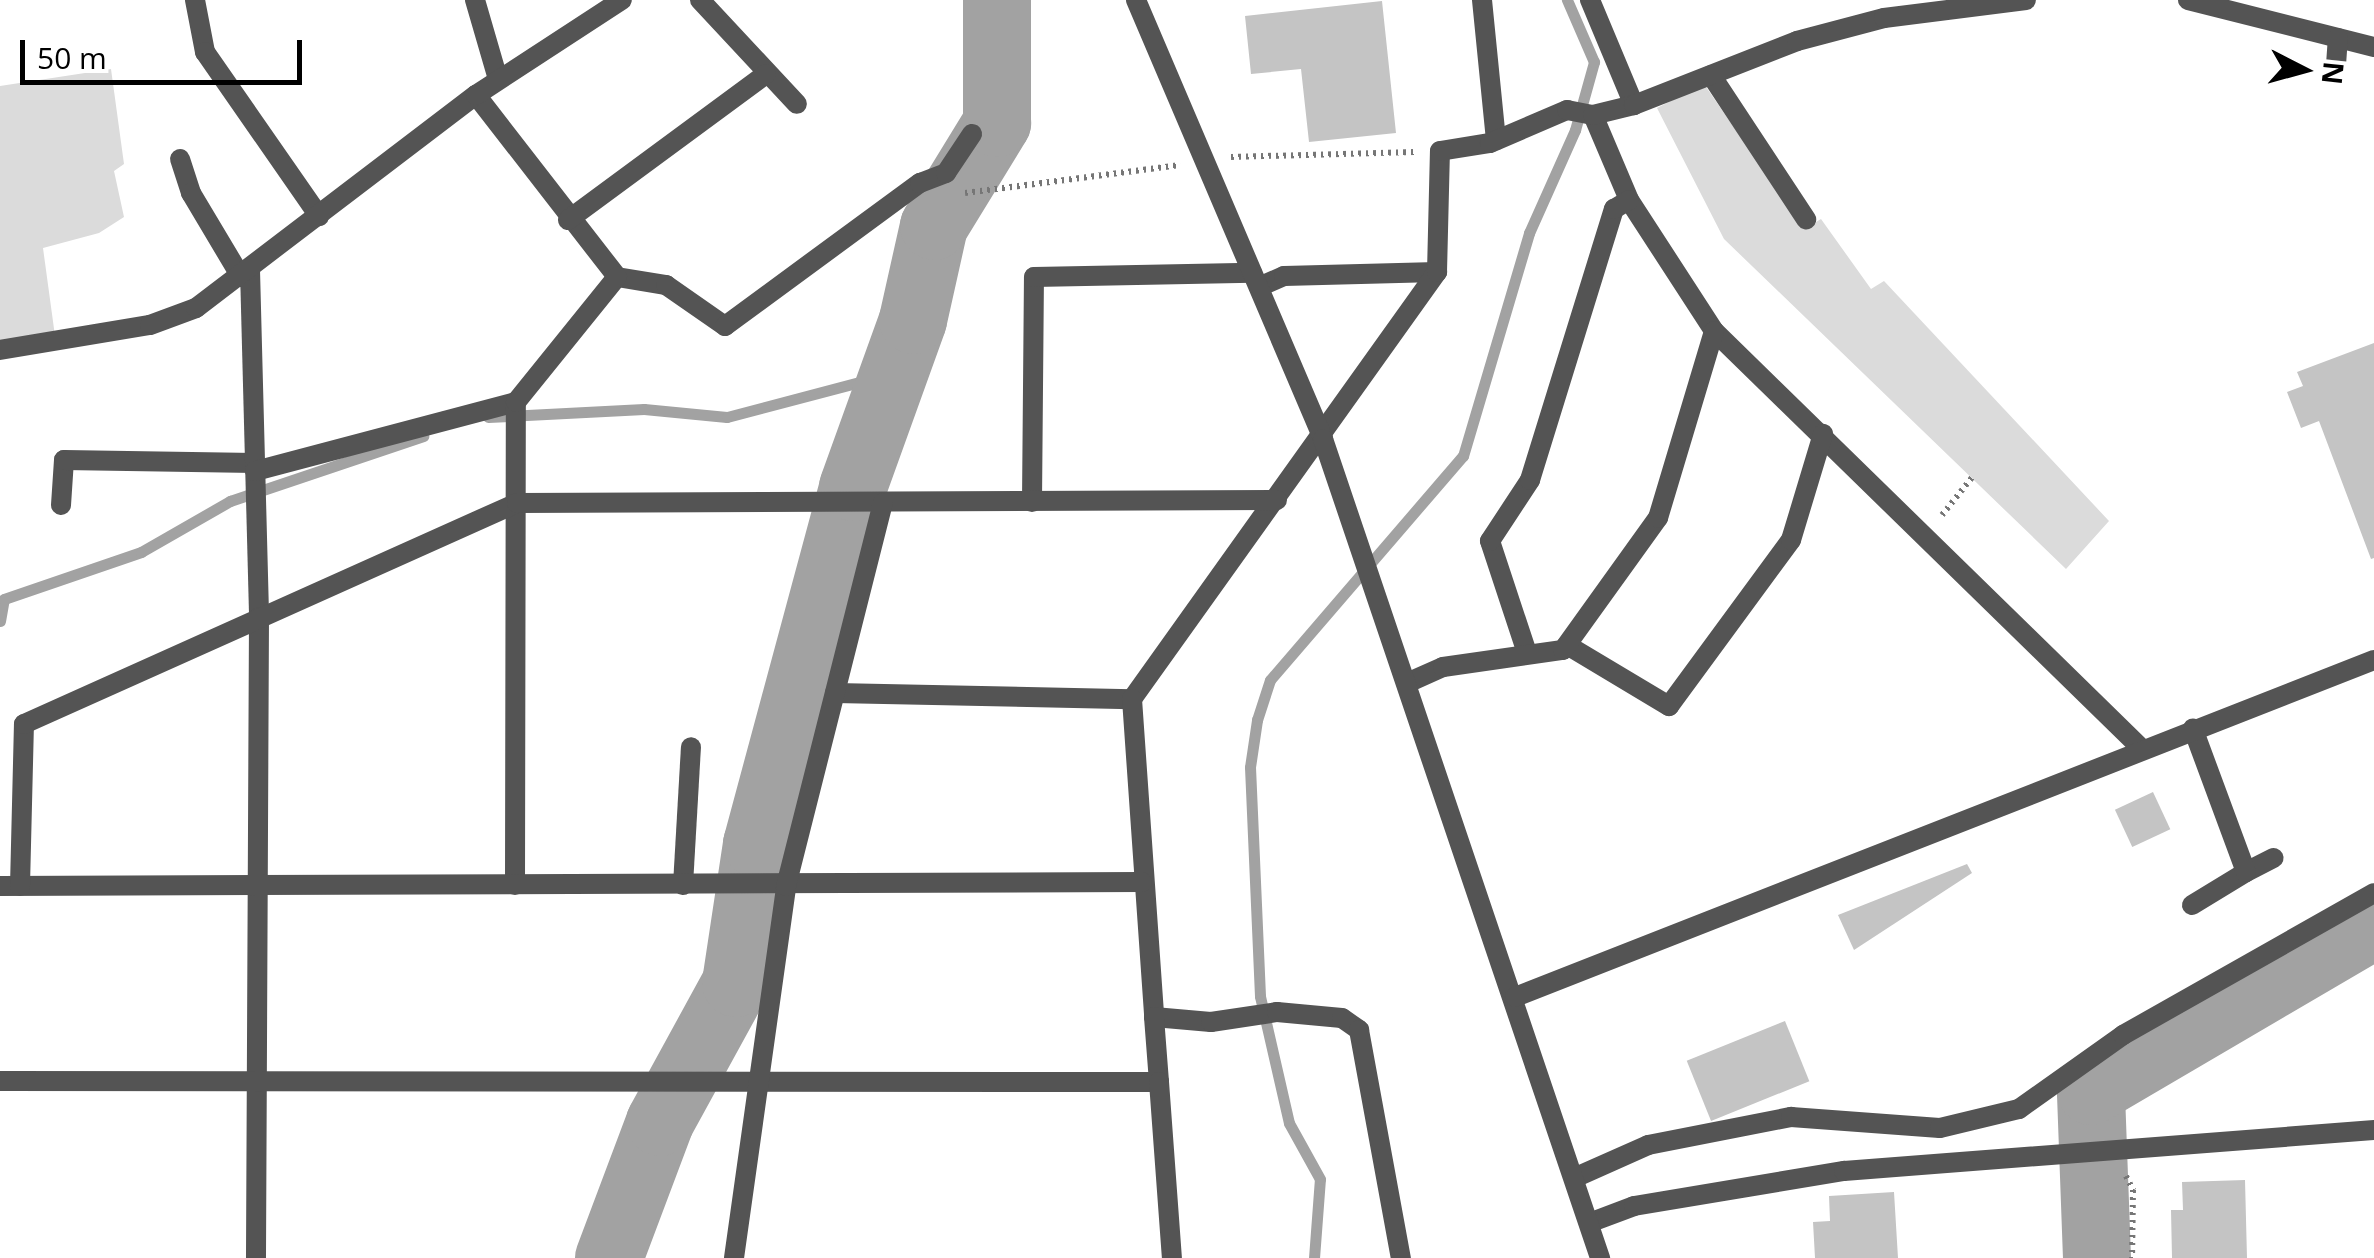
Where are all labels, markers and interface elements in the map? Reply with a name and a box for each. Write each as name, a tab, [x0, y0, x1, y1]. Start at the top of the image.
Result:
scale bar	[25, 20, 308, 82]
north arrow	[2254, 20, 2354, 120]
text: 50 m	[37, 37, 107, 78]
text: N	[2314, 60, 2354, 86]

